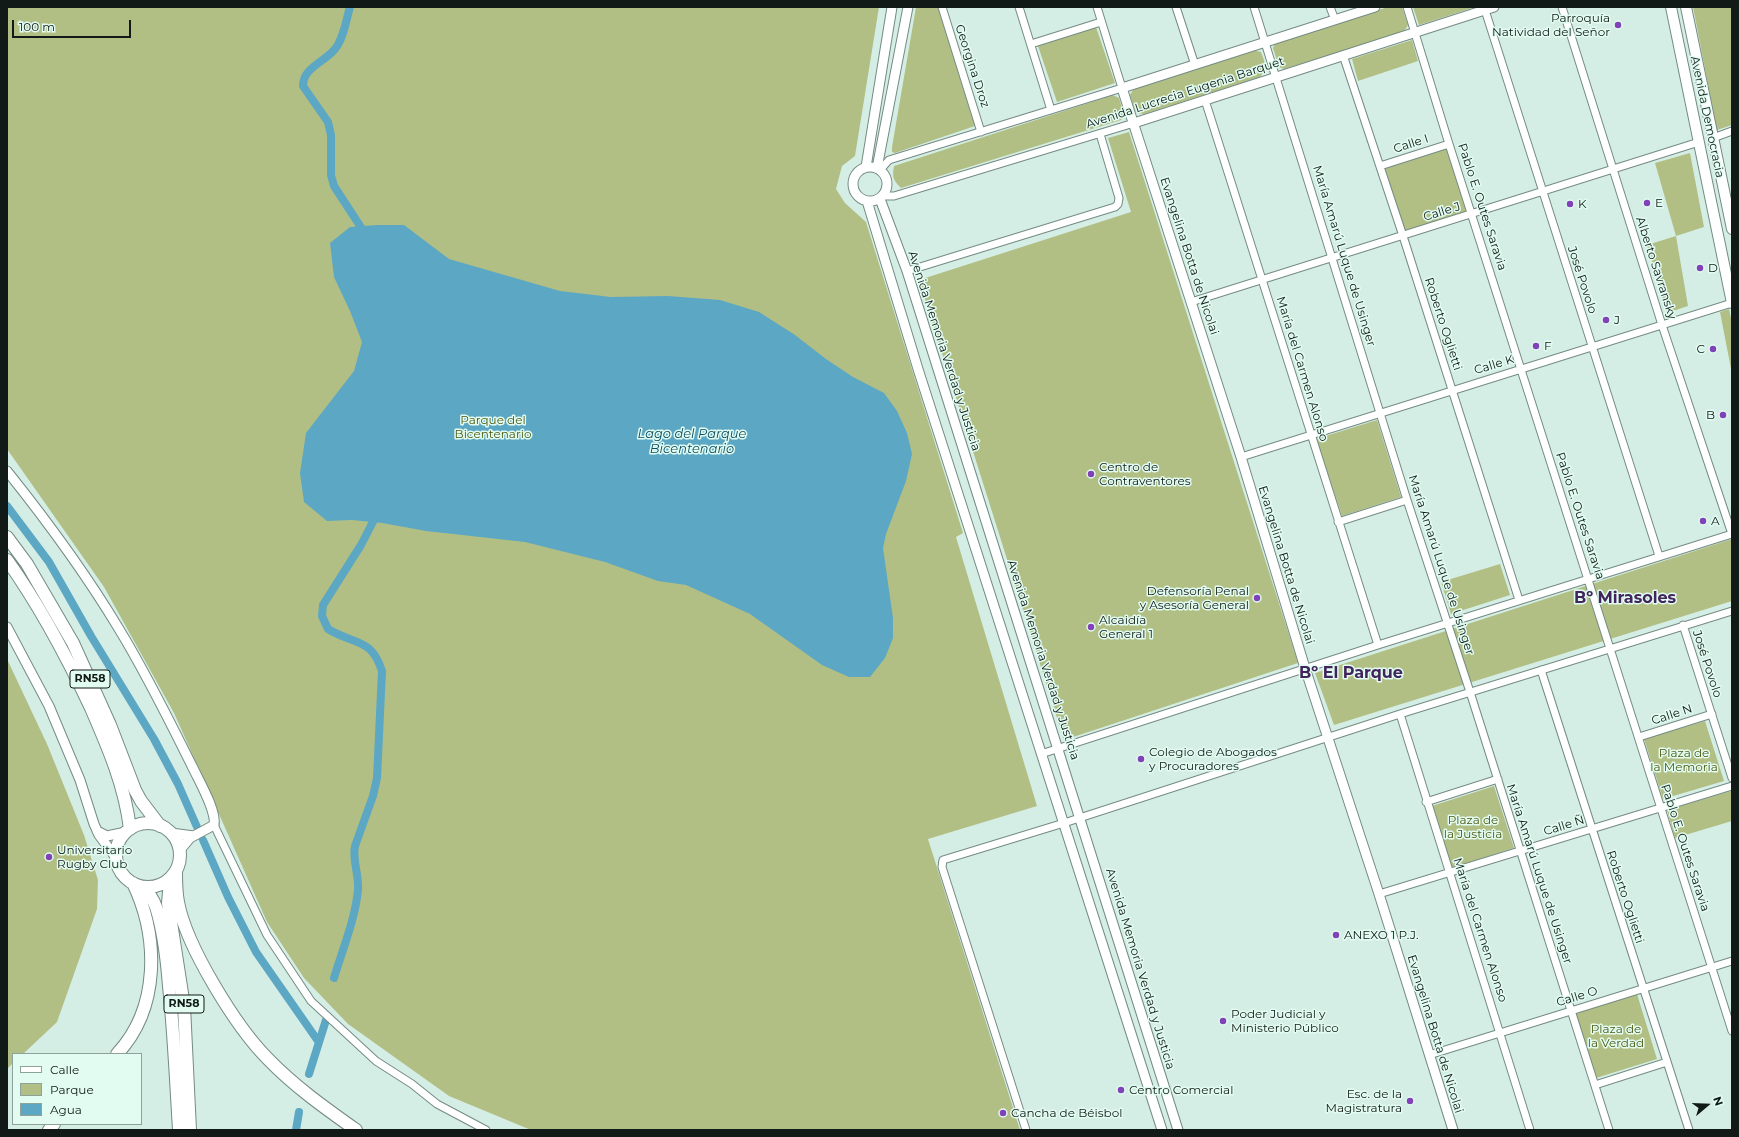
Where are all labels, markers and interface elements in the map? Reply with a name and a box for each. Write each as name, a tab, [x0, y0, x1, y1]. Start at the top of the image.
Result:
place label: Parroquía Natividad del Señor	[1492, 11, 1610, 39]
scale bar	[14, 12, 133, 38]
text: 100 m	[19, 19, 55, 34]
marker: Parroquía Natividad del Señor	[1613, 20, 1623, 30]
street label: Georgina Droz	[952, 23, 992, 109]
street label: Avenida Lucrecia Eugenia Barquet	[1084, 54, 1286, 132]
street label: Avenida Democracia	[1687, 55, 1727, 179]
street label: Calle I	[1392, 132, 1430, 156]
street label: Pablo E. Outes Saravia	[1455, 142, 1509, 272]
street label: María Amarú Luque de Usinger	[1310, 164, 1378, 348]
street label: Evangelina Botta de Nicolai	[1157, 175, 1221, 337]
place label: E	[1655, 196, 1663, 210]
place label: K	[1578, 197, 1587, 211]
marker: E	[1642, 198, 1652, 208]
marker: K	[1565, 199, 1575, 209]
street label: Calle J	[1422, 200, 1462, 224]
street label: Alberto Savransky	[1633, 215, 1679, 321]
street label: José Povolo	[1564, 244, 1600, 316]
street label: Avenida Memoria Verdad y Justicia	[905, 249, 983, 453]
place label: D	[1708, 261, 1718, 275]
marker: D	[1695, 263, 1705, 273]
street label: Roberto Oglietti	[1421, 276, 1465, 372]
street label: María del Carmen Alonso	[1273, 295, 1331, 443]
place label: J	[1614, 313, 1620, 327]
marker: J	[1601, 315, 1611, 325]
place label: F	[1544, 339, 1552, 353]
marker: F	[1531, 341, 1541, 351]
place label: C	[1696, 342, 1705, 356]
marker: C	[1708, 344, 1718, 354]
street label: Calle K	[1472, 352, 1516, 378]
place label: B	[1706, 408, 1715, 422]
marker: B	[1718, 410, 1728, 420]
park label: Parque del Bicentenario	[455, 413, 531, 441]
water label: Lago del Parque Bicentenario	[638, 426, 746, 457]
street label: Pablo E. Outes Saravia	[1553, 451, 1607, 581]
place label: Centro de Contraventores	[1099, 460, 1191, 488]
marker: Centro de Contraventores	[1086, 469, 1096, 479]
street label: María Amarú Luque de Usinger	[1405, 473, 1477, 657]
street label: Evangelina Botta de Nicolai	[1255, 484, 1317, 646]
place label: A	[1711, 514, 1720, 528]
marker: A	[1698, 516, 1708, 526]
street label: Avenida Memoria Verdad y Justicia	[1004, 558, 1082, 762]
place label: Defensoría Penal y Asesoría General	[1140, 584, 1249, 612]
district label: Bº Mirasoles	[1574, 588, 1676, 608]
marker: Defensoría Penal y Asesoría General	[1252, 593, 1262, 603]
place label: Alcaidía General 1	[1099, 613, 1153, 641]
marker: Alcaidía General 1	[1086, 622, 1096, 632]
street label: José Povolo	[1689, 628, 1725, 700]
district label: Bº El Parque	[1299, 663, 1403, 683]
road number: RN58	[70, 670, 110, 688]
street label: Calle N	[1650, 702, 1694, 728]
place label: Colegio de Abogados y Procuradores	[1149, 745, 1277, 773]
park label: Plaza de la Memoria	[1650, 746, 1718, 774]
marker: Colegio de Abogados y Procuradores	[1136, 754, 1146, 764]
street label: María Amarú Luque de Usinger	[1503, 782, 1575, 966]
street label: Pablo E. Outes Saravia	[1658, 783, 1712, 913]
park label: Plaza de la Justicia	[1444, 813, 1502, 841]
street label: Calle Ñ	[1542, 813, 1586, 839]
place label: Universitario Rugby Club	[57, 843, 132, 871]
street label: Roberto Oglietti	[1603, 849, 1647, 945]
marker: Universitario Rugby Club	[44, 852, 54, 862]
street label: María del Carmen Alonso	[1450, 856, 1510, 1004]
street label: Avenida Memoria Verdad y Justicia	[1102, 867, 1178, 1071]
place label: ANEXO 1 P.J.	[1344, 928, 1419, 942]
marker: ANEXO 1 P.J.	[1331, 930, 1341, 940]
street label: Evangelina Botta de Nicolai	[1404, 953, 1466, 1115]
street label: Calle O	[1555, 984, 1599, 1010]
road number: RN58	[164, 995, 204, 1013]
place label: Poder Judicial y Ministerio Público	[1231, 1007, 1339, 1035]
marker: Poder Judicial y Ministerio Público	[1218, 1016, 1228, 1026]
park label: Plaza de la Verdad	[1588, 1022, 1644, 1050]
legend	[12, 1053, 142, 1125]
text: Calle	[50, 1062, 79, 1077]
text: Parque	[50, 1082, 94, 1097]
place label: Centro Comercial	[1129, 1083, 1233, 1097]
marker: Centro Comercial	[1116, 1085, 1126, 1095]
north arrow	[1687, 1085, 1727, 1125]
place label: Esc. de la Magistratura	[1326, 1087, 1402, 1115]
text: N	[1710, 1095, 1726, 1108]
marker: Esc. de la Magistratura	[1405, 1096, 1415, 1106]
text: Agua	[50, 1102, 82, 1117]
place label: Cancha de Béisbol	[1011, 1106, 1122, 1120]
marker: Cancha de Béisbol	[998, 1108, 1008, 1118]

